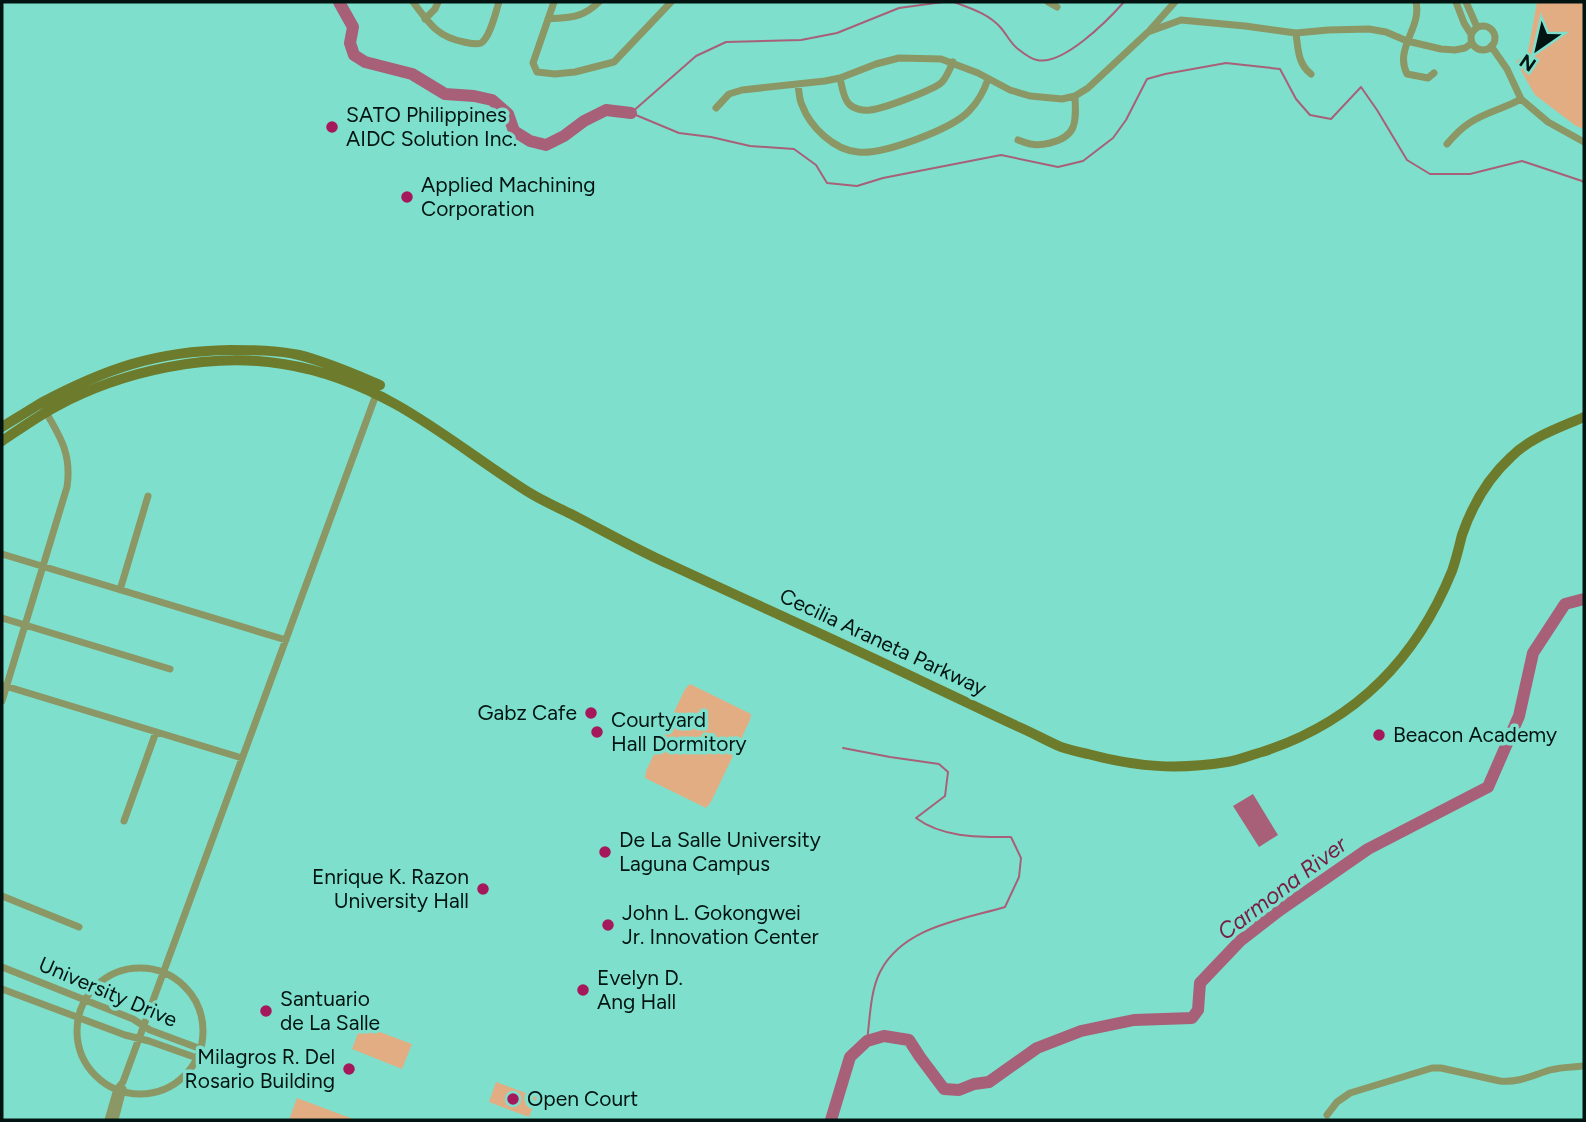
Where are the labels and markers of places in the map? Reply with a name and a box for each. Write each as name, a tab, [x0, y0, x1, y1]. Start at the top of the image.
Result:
place label: SATO Philippines AIDC Solution Inc.	[346, 102, 517, 151]
marker: SATO Philippines AIDC Solution Inc.	[324, 119, 340, 135]
place label: Applied Machining Corporation	[421, 172, 596, 221]
marker: Applied Machining Corporation	[399, 189, 415, 205]
place label: Gabz Cafe	[478, 700, 577, 725]
marker: Gabz Cafe	[583, 705, 599, 721]
place label: Courtyard Hall Dormitory	[611, 707, 747, 756]
place label: Beacon Academy	[1393, 722, 1557, 747]
marker: Courtyard Hall Dormitory	[589, 724, 605, 740]
marker: Beacon Academy	[1371, 727, 1387, 743]
place label: De La Salle University Laguna Campus	[619, 827, 821, 876]
marker: De La Salle University Laguna Campus	[597, 844, 613, 860]
place label: Enrique K. Razon University Hall	[312, 864, 469, 913]
marker: Enrique K. Razon University Hall	[475, 881, 491, 897]
place label: John L. Gokongwei Jr. Innovation Center	[622, 900, 819, 949]
marker: John L. Gokongwei Jr. Innovation Center	[600, 917, 616, 933]
place label: Evelyn D. Ang Hall	[597, 965, 683, 1014]
marker: Evelyn D. Ang Hall	[575, 982, 591, 998]
place label: Santuario de La Salle	[280, 986, 380, 1035]
marker: Santuario de La Salle	[258, 1003, 274, 1019]
place label: Milagros R. Del Rosario Building	[185, 1044, 335, 1093]
marker: Milagros R. Del Rosario Building	[341, 1061, 357, 1077]
place label: Open Court	[527, 1086, 638, 1111]
marker: Open Court	[505, 1091, 521, 1107]

